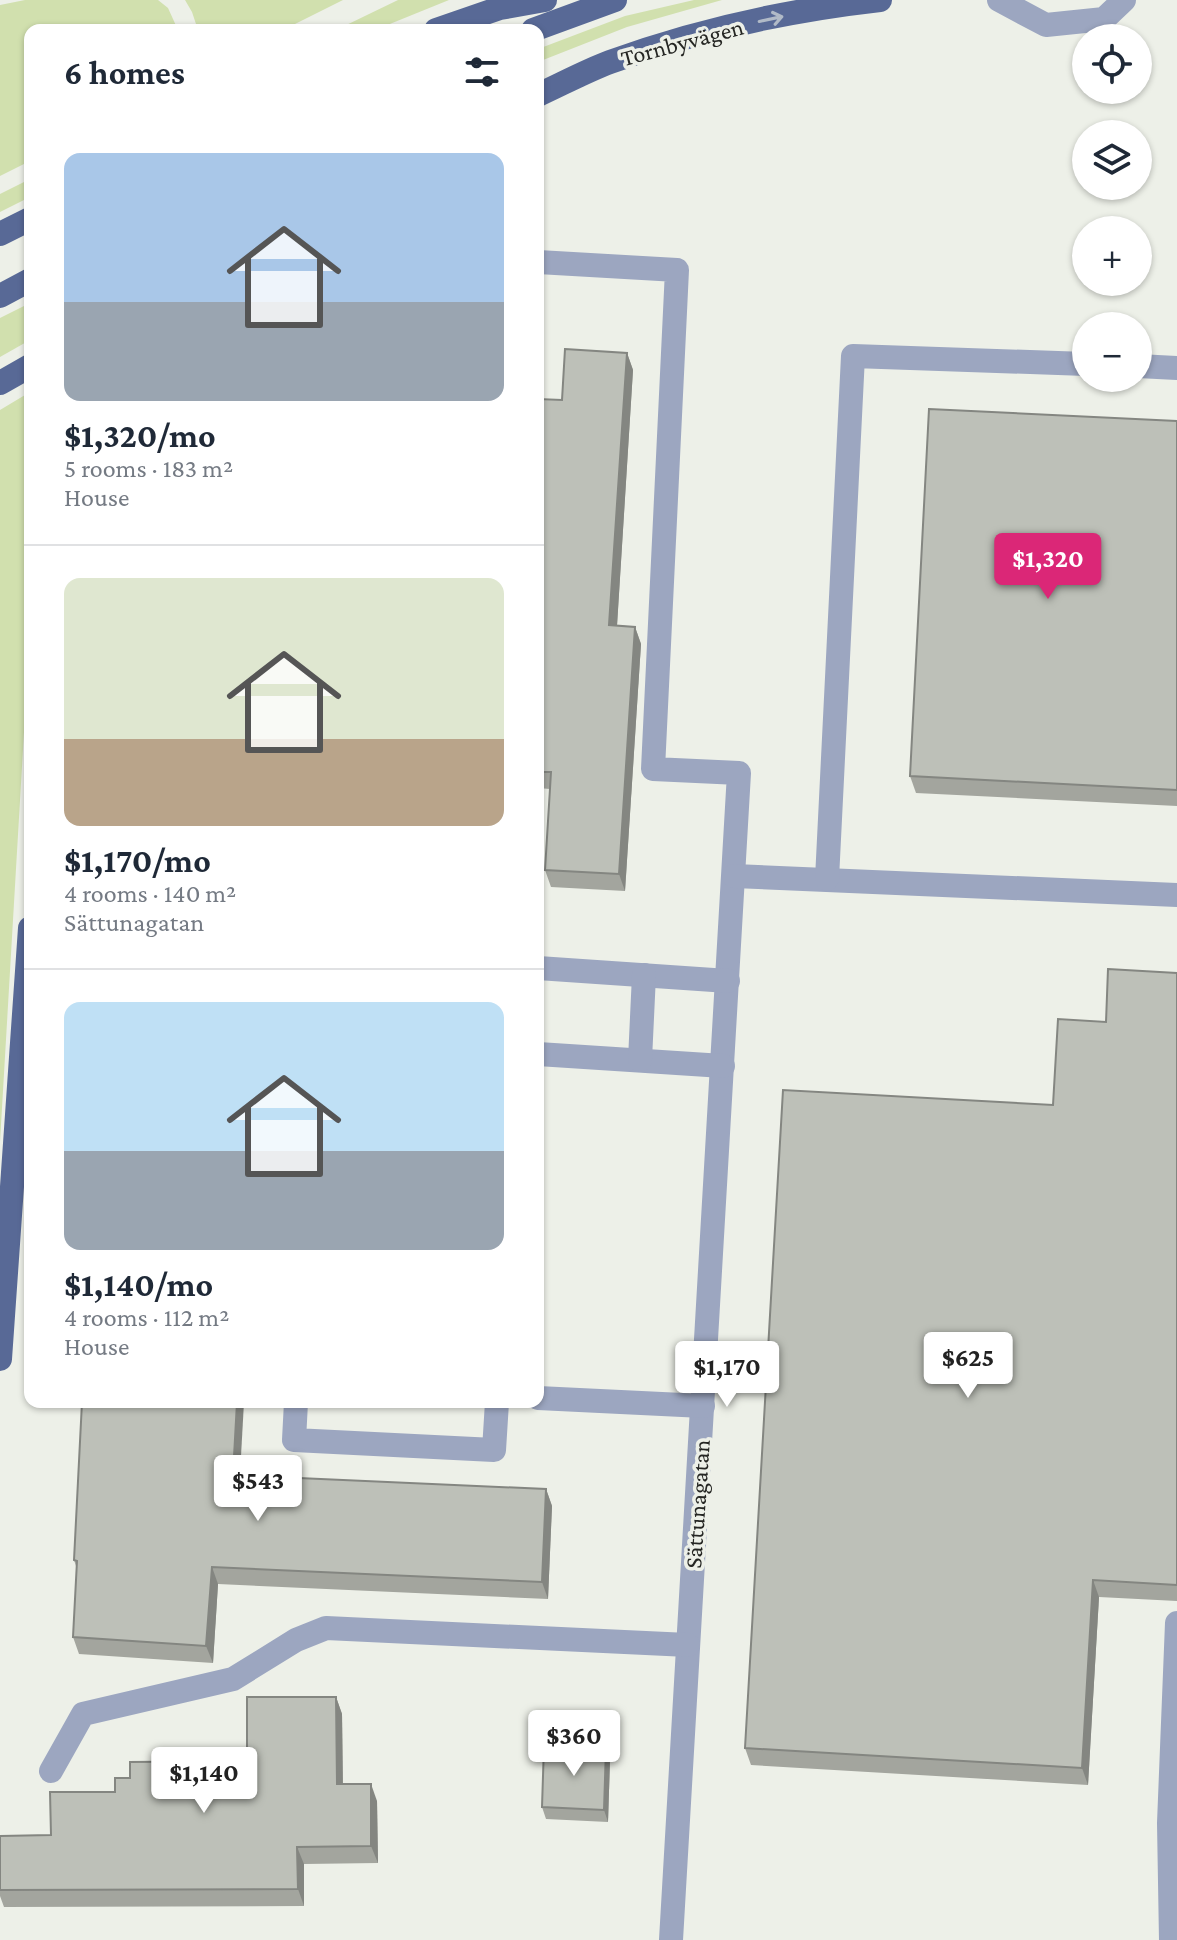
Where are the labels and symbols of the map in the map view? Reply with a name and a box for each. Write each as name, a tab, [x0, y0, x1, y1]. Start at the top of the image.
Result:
one-way arrow	[757, 11, 783, 26]
street label: Tornbyvägen	[618, 13, 746, 71]
pin: $1,320	[983, 533, 1113, 601]
pin: $625	[921, 1332, 1015, 1400]
pin: $1,170	[662, 1341, 792, 1409]
street label: Sättunagatan	[679, 1438, 715, 1569]
pin: $543	[211, 1455, 305, 1523]
pin: $360	[527, 1710, 621, 1778]
pin: $1,140	[139, 1747, 269, 1815]

